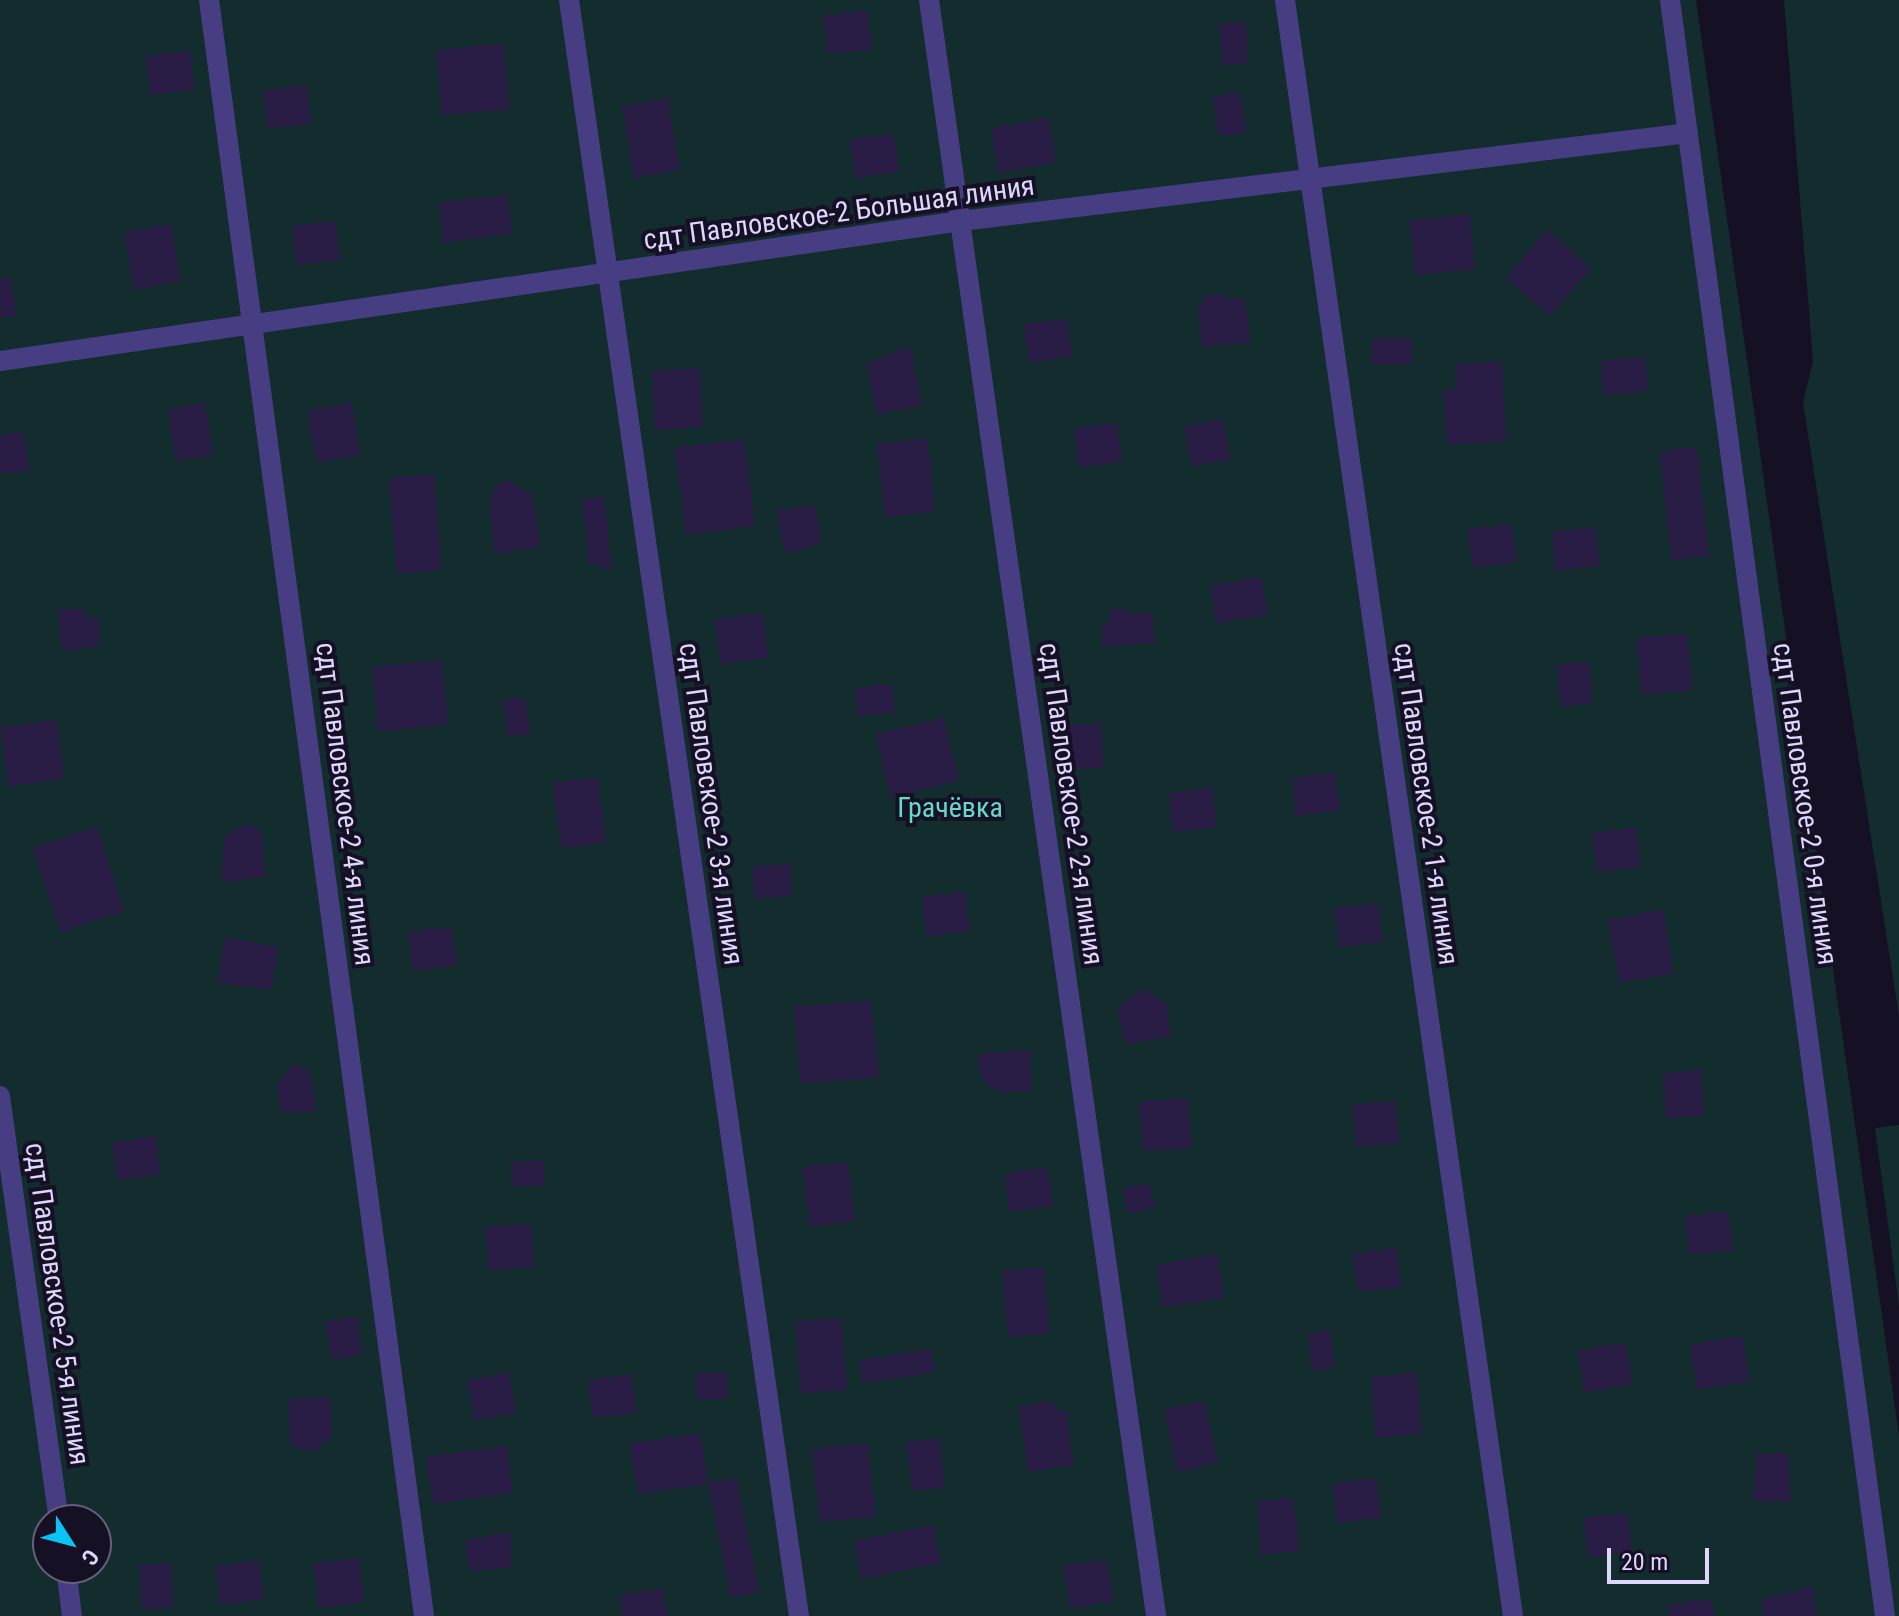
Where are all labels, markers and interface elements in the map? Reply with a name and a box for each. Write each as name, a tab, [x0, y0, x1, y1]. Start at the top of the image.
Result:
street label: сдт Павловское-2 Большая линия	[641, 169, 1037, 257]
street label: сдт Павловское-2 4-я линия	[309, 641, 381, 967]
street label: сдт Павловское-2 3-я линия	[672, 641, 750, 967]
street label: сдт Павловское-2 2-я линия	[1032, 641, 1110, 967]
street label: сдт Павловское-2 1-я линия	[1387, 641, 1465, 967]
street label: сдт Павловское-2 0-я линия	[1766, 641, 1844, 967]
park label: Грачёвка	[897, 791, 1003, 825]
street label: сдт Павловское-2 5-я линия	[18, 1141, 96, 1467]
north arrow	[32, 1504, 112, 1584]
scale bar	[1611, 1532, 1713, 1582]
text: С	[76, 1545, 104, 1570]
text: 20 m	[1621, 1548, 1668, 1576]

